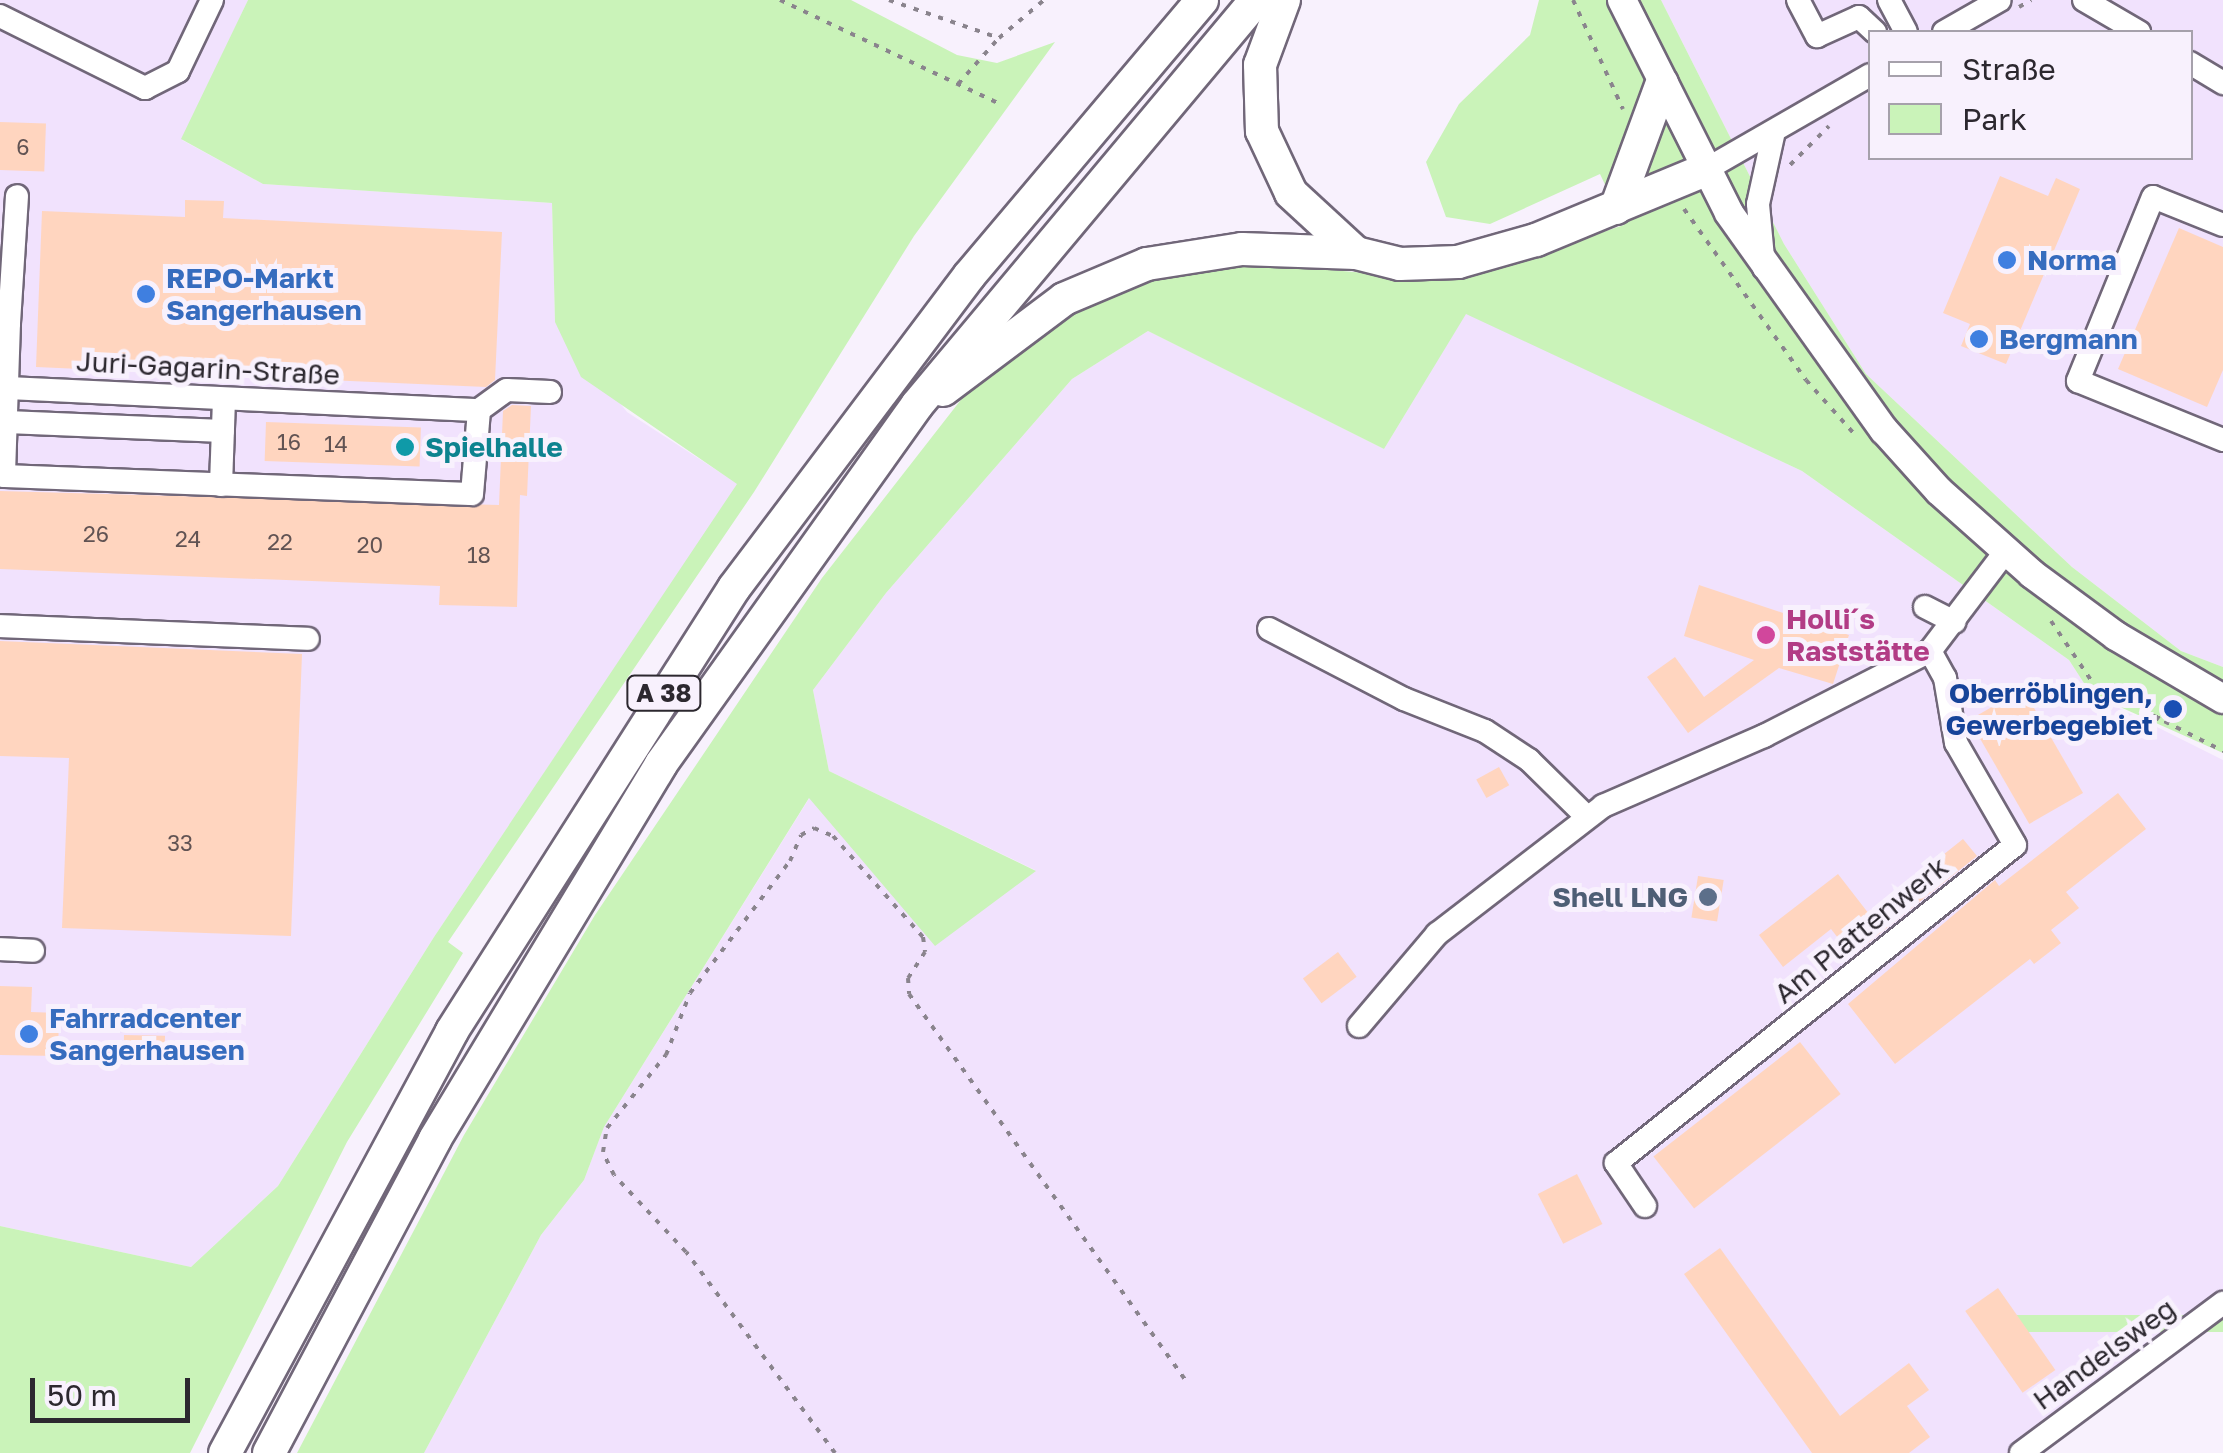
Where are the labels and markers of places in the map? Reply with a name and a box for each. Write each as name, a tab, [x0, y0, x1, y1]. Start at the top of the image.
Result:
place label: Norma	[2027, 243, 2117, 277]
marker: Norma	[1996, 249, 2018, 271]
place label: REPO-Markt Sangerhausen	[166, 261, 362, 327]
marker: REPO-Markt Sangerhausen	[135, 283, 157, 305]
place label: Bergmann	[1999, 322, 2138, 356]
marker: Bergmann	[1968, 328, 1990, 350]
place label: Spielhalle	[425, 430, 563, 464]
marker: Spielhalle	[394, 436, 416, 458]
place label: Holli´s Raststätte	[1786, 602, 1930, 668]
marker: Holli´s Raststätte	[1755, 624, 1777, 646]
place label: Oberröblingen, Gewerbegebiet	[1946, 676, 2153, 742]
marker: Oberröblingen, Gewerbegebiet	[2162, 698, 2184, 720]
place label: Shell LNG	[1552, 880, 1688, 914]
marker: Shell LNG	[1697, 886, 1719, 908]
place label: Fahrradcenter Sangerhausen	[49, 1001, 245, 1067]
marker: Fahrradcenter Sangerhausen	[18, 1023, 40, 1045]

